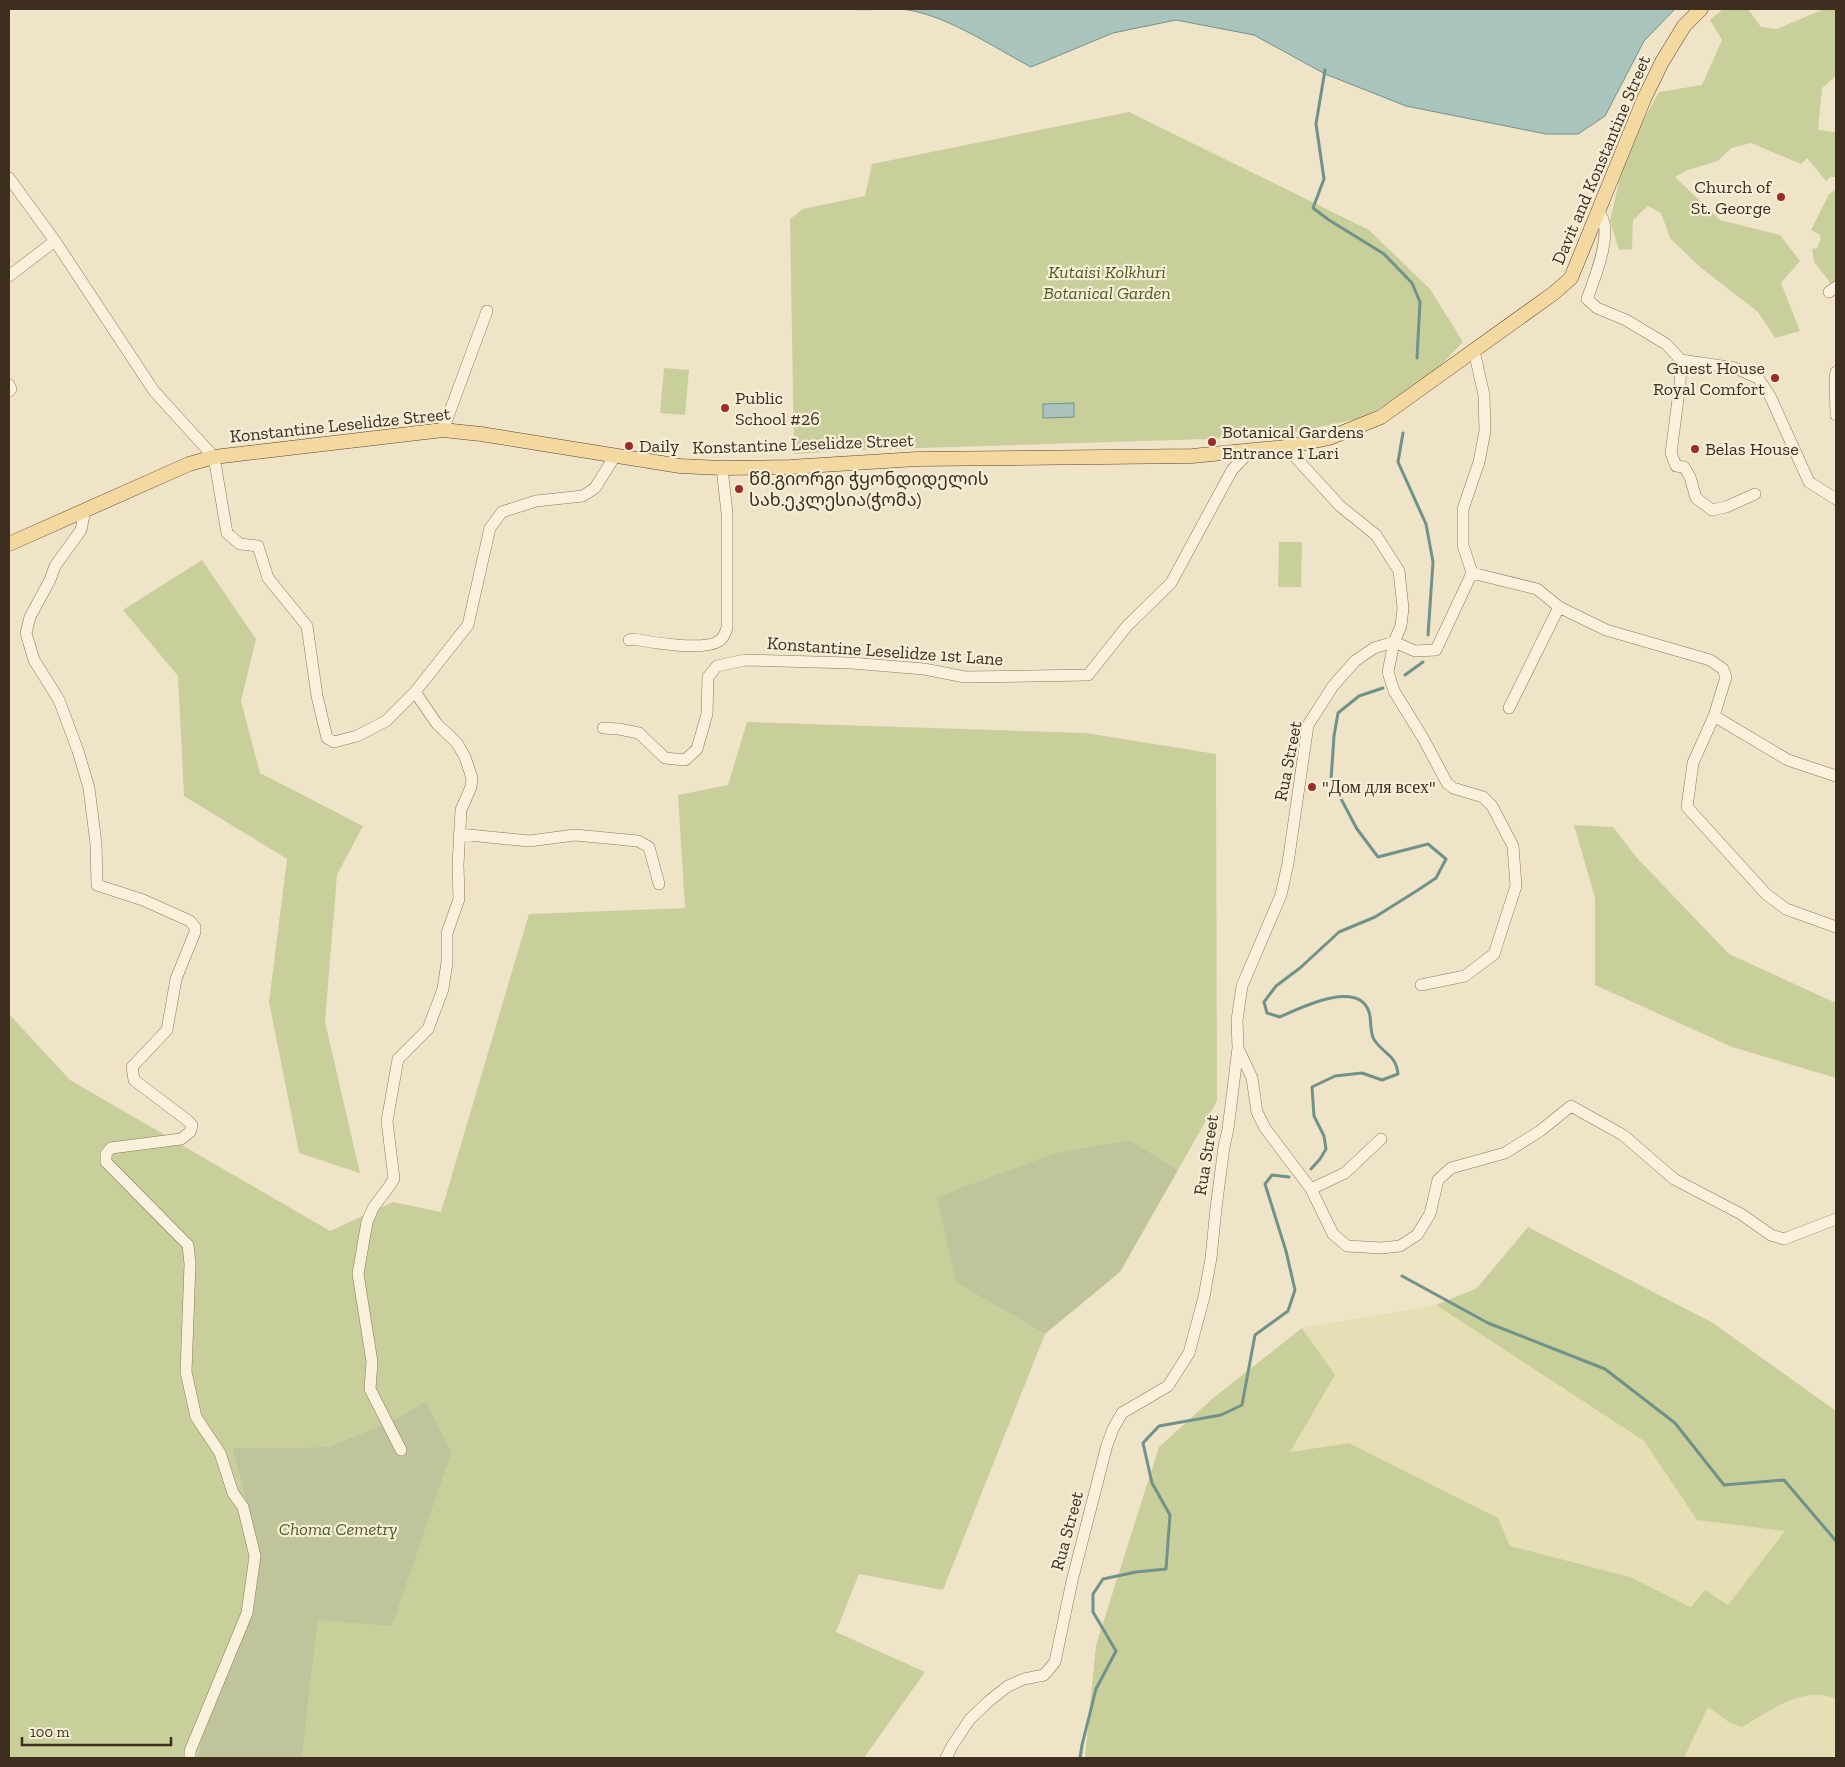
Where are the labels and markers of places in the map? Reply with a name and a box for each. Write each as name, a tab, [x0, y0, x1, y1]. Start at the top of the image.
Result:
place label: Church of St. George	[1691, 176, 1772, 219]
marker: Church of St. George	[1775, 191, 1787, 203]
place label: Guest House Royal Comfort	[1653, 357, 1765, 400]
marker: Guest House Royal Comfort	[1769, 372, 1781, 384]
place label: Public School #26	[735, 387, 820, 430]
marker: Public School #26	[719, 402, 731, 414]
place label: Botanical Gardens Entrance 1 Lari	[1222, 421, 1364, 464]
place label: Daily	[639, 435, 680, 457]
marker: Botanical Gardens Entrance 1 Lari	[1206, 436, 1218, 448]
place label: Belas House	[1705, 438, 1799, 460]
marker: Daily	[623, 440, 635, 452]
marker: Belas House	[1689, 443, 1701, 455]
place label: წმ.გიორგი ჭყონდიდელის სახ.ეკლესია(ჭომა)	[749, 468, 989, 511]
marker: წმ.გიორგი ჭყონდიდელის სახ.ეკლესია(ჭომა)	[733, 483, 745, 495]
place label: "Дом для всех"	[1322, 776, 1436, 798]
marker: "Дом для всех"	[1306, 781, 1318, 793]

